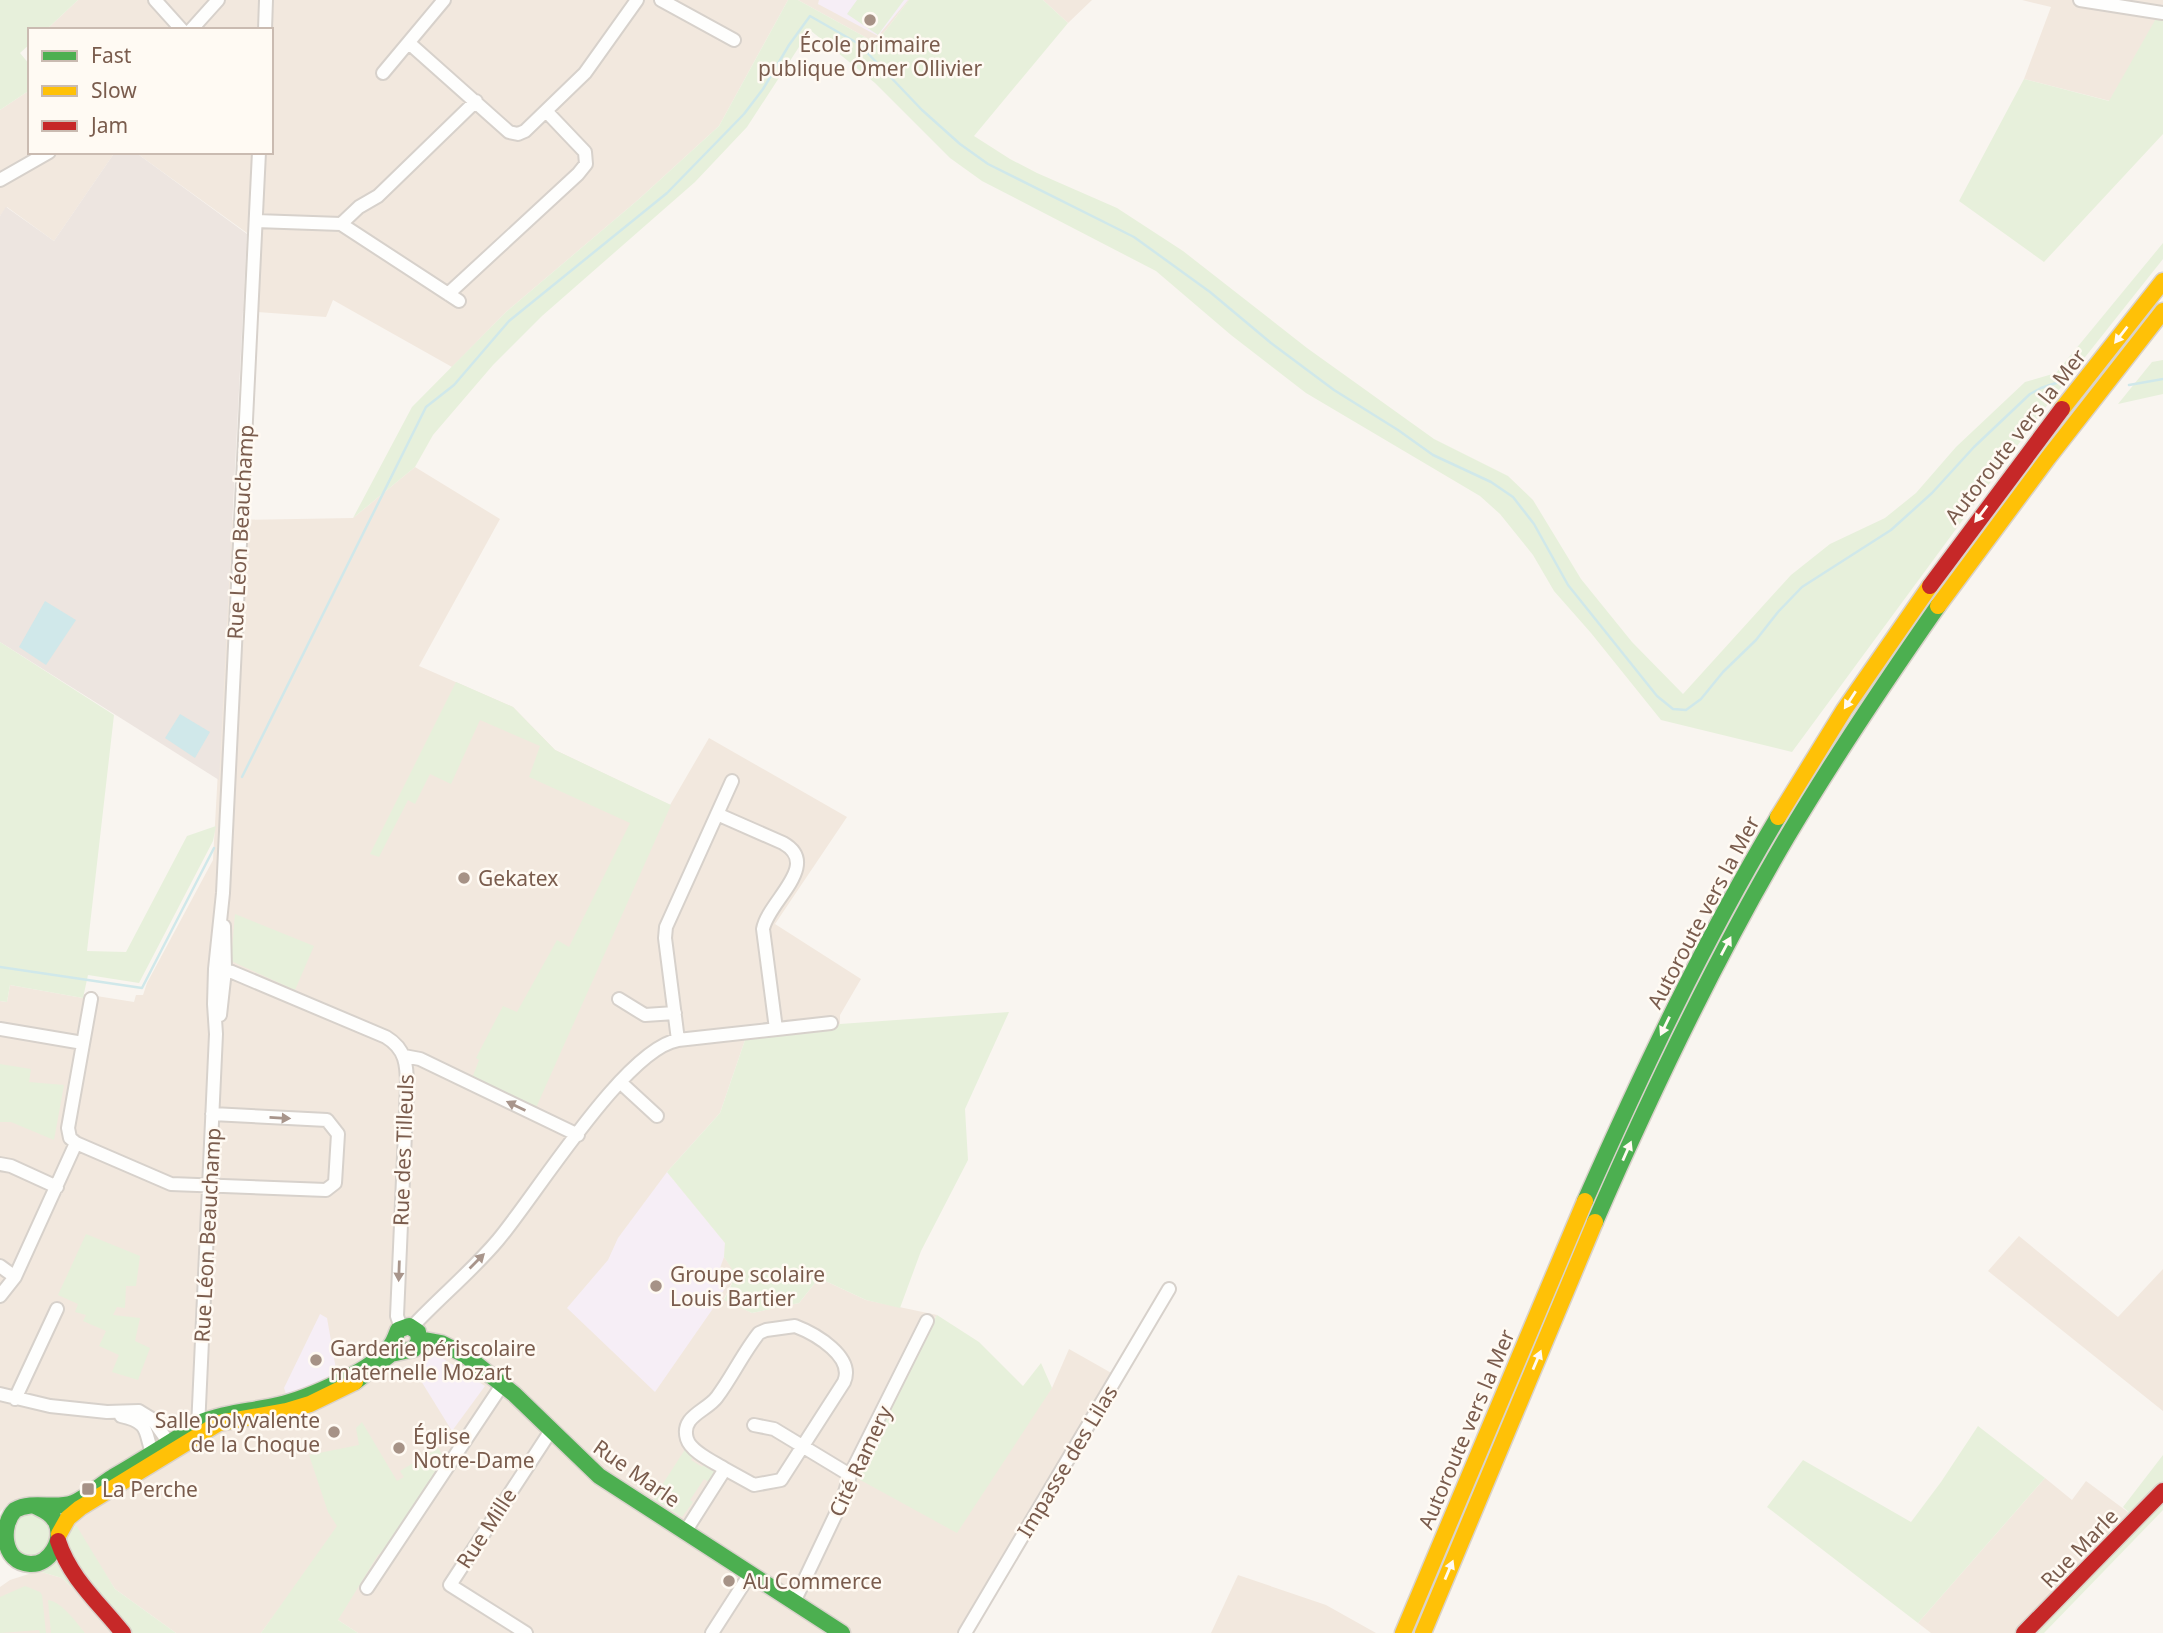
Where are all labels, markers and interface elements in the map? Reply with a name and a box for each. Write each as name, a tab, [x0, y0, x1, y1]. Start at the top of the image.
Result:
marker: École primaire publique Omer Ollivier	[862, 12, 878, 28]
legend	[28, 28, 273, 154]
place label: École primaire publique Omer Ollivier	[758, 30, 982, 82]
text: Fast	[91, 41, 132, 69]
text: Slow	[91, 76, 137, 104]
text: Jam	[89, 111, 128, 139]
one-way arrow	[2113, 325, 2128, 343]
street label: Autoroute vers la Mer	[1938, 343, 2092, 529]
street label: Rue Léon Beauchamp	[220, 424, 260, 640]
one-way arrow	[1973, 505, 1988, 523]
one-way arrow	[1843, 690, 1856, 710]
street label: Autoroute vers la Mer	[1640, 810, 1766, 1013]
place label: Gekatex	[478, 864, 558, 892]
marker: Gekatex	[456, 870, 472, 886]
one-way arrow	[1720, 937, 1732, 956]
one-way arrow	[1660, 1016, 1671, 1036]
street label: Rue des Tilleuls	[386, 1074, 420, 1226]
one-way arrow	[506, 1100, 526, 1111]
one-way arrow	[270, 1112, 292, 1123]
street label: Rue Léon Beauchamp	[187, 1127, 227, 1343]
one-way arrow	[1621, 1141, 1633, 1161]
one-way arrow	[469, 1253, 486, 1270]
one-way arrow	[394, 1260, 405, 1282]
place label: Groupe scolaire Louis Bartier	[670, 1260, 825, 1312]
marker: Groupe scolaire Louis Bartier	[648, 1278, 664, 1294]
street label: Autoroute vers la Mer	[1411, 1325, 1521, 1533]
place label: Garderie périscolaire maternelle Mozart	[330, 1334, 536, 1386]
one-way arrow	[1531, 1350, 1543, 1370]
marker: Garderie périscolaire maternelle Mozart	[308, 1352, 324, 1368]
street label: Impasse des Lilas	[1010, 1380, 1124, 1542]
street label: Cité Ramery	[822, 1401, 898, 1521]
place label: Salle polyvalente de la Choque	[155, 1406, 320, 1458]
place label: Église Notre-Dame	[413, 1422, 535, 1474]
marker: Salle polyvalente de la Choque	[326, 1424, 342, 1440]
street label: Rue Marle	[588, 1433, 686, 1513]
marker: Église Notre-Dame	[391, 1440, 407, 1456]
place label: La Perche	[102, 1475, 198, 1503]
marker: La Perche	[80, 1481, 96, 1497]
street label: Rue Mille	[450, 1482, 522, 1574]
street label: Rue Marle	[2034, 1502, 2124, 1594]
one-way arrow	[1443, 1560, 1455, 1580]
place label: Au Commerce	[743, 1567, 882, 1595]
marker: Au Commerce	[721, 1573, 737, 1589]

